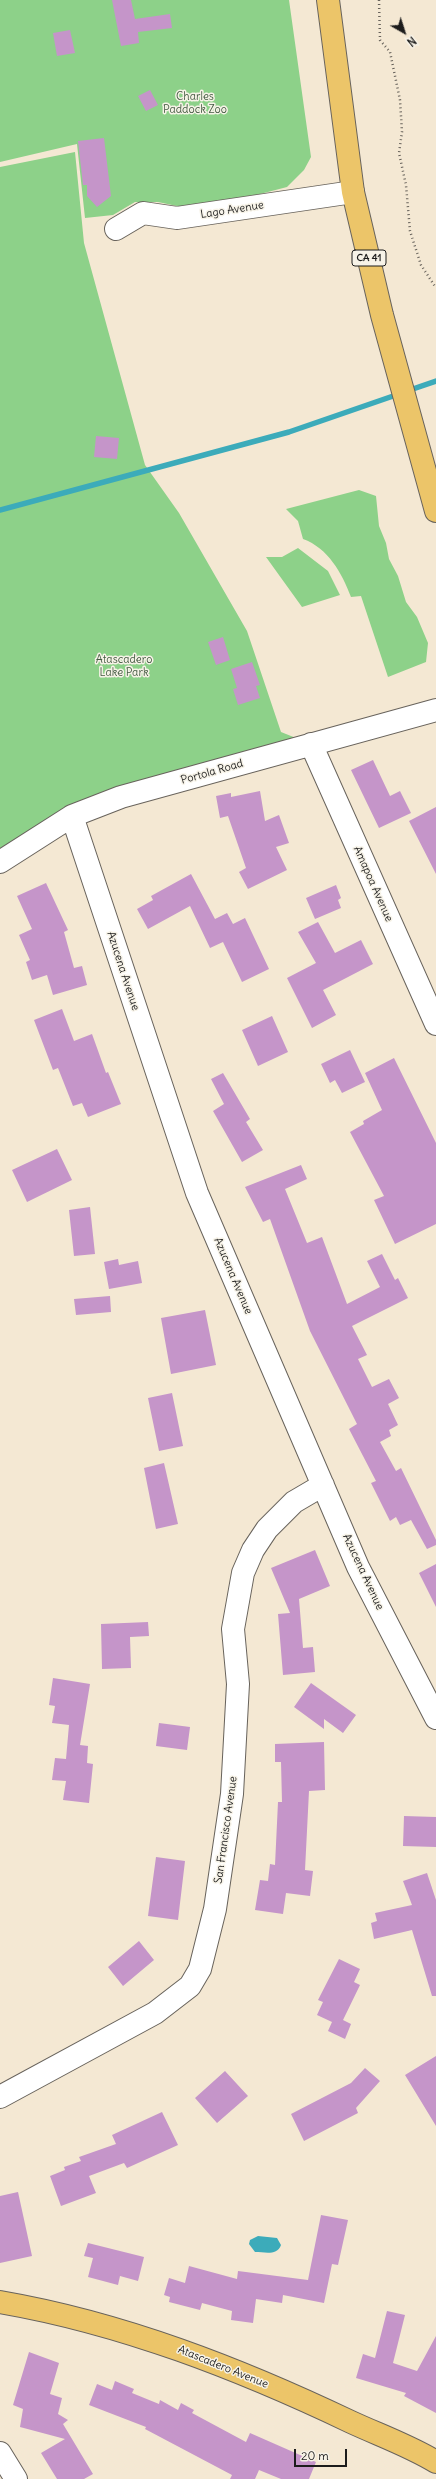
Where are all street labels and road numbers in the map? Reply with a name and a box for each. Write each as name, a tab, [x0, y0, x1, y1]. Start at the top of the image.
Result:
street label: Lago Avenue	[199, 198, 265, 222]
road number: CA 41	[352, 250, 386, 266]
street label: Portola Road	[179, 757, 245, 787]
street label: Amapoa Avenue	[350, 844, 396, 924]
street label: Azucena Avenue	[104, 930, 142, 1012]
street label: Azucena Avenue	[211, 1236, 255, 1316]
street label: Azucena Avenue	[340, 1532, 386, 1612]
street label: San Francisco Avenue	[212, 1775, 240, 1885]
street label: Atascadero Avenue	[176, 2343, 270, 2391]

